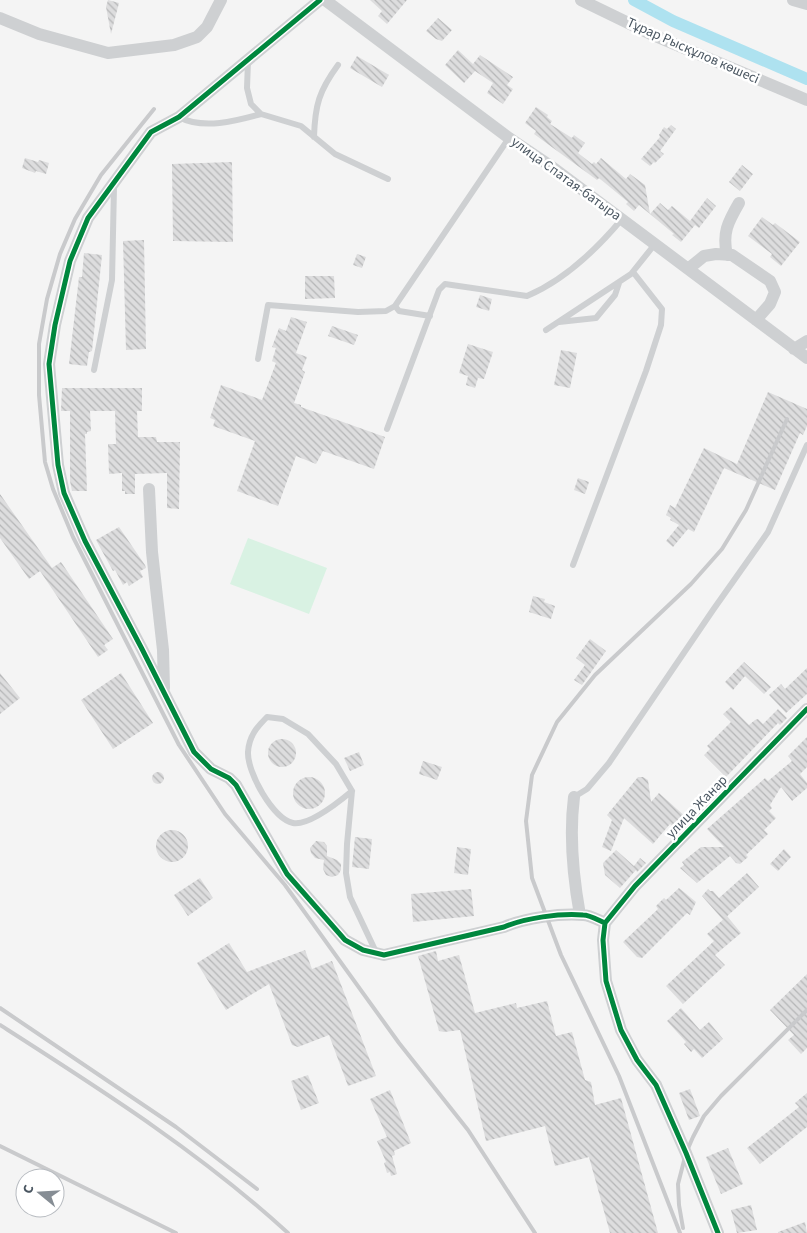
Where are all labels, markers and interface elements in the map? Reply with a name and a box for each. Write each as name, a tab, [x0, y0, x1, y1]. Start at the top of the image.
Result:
street label: Тұрар Рысқұлов көшесі	[624, 13, 762, 89]
street label: улица Спатая-батыра	[507, 132, 625, 226]
street label: улица Жанар	[662, 771, 732, 843]
north arrow	[15, 1168, 65, 1218]
text: С	[18, 1182, 39, 1196]

